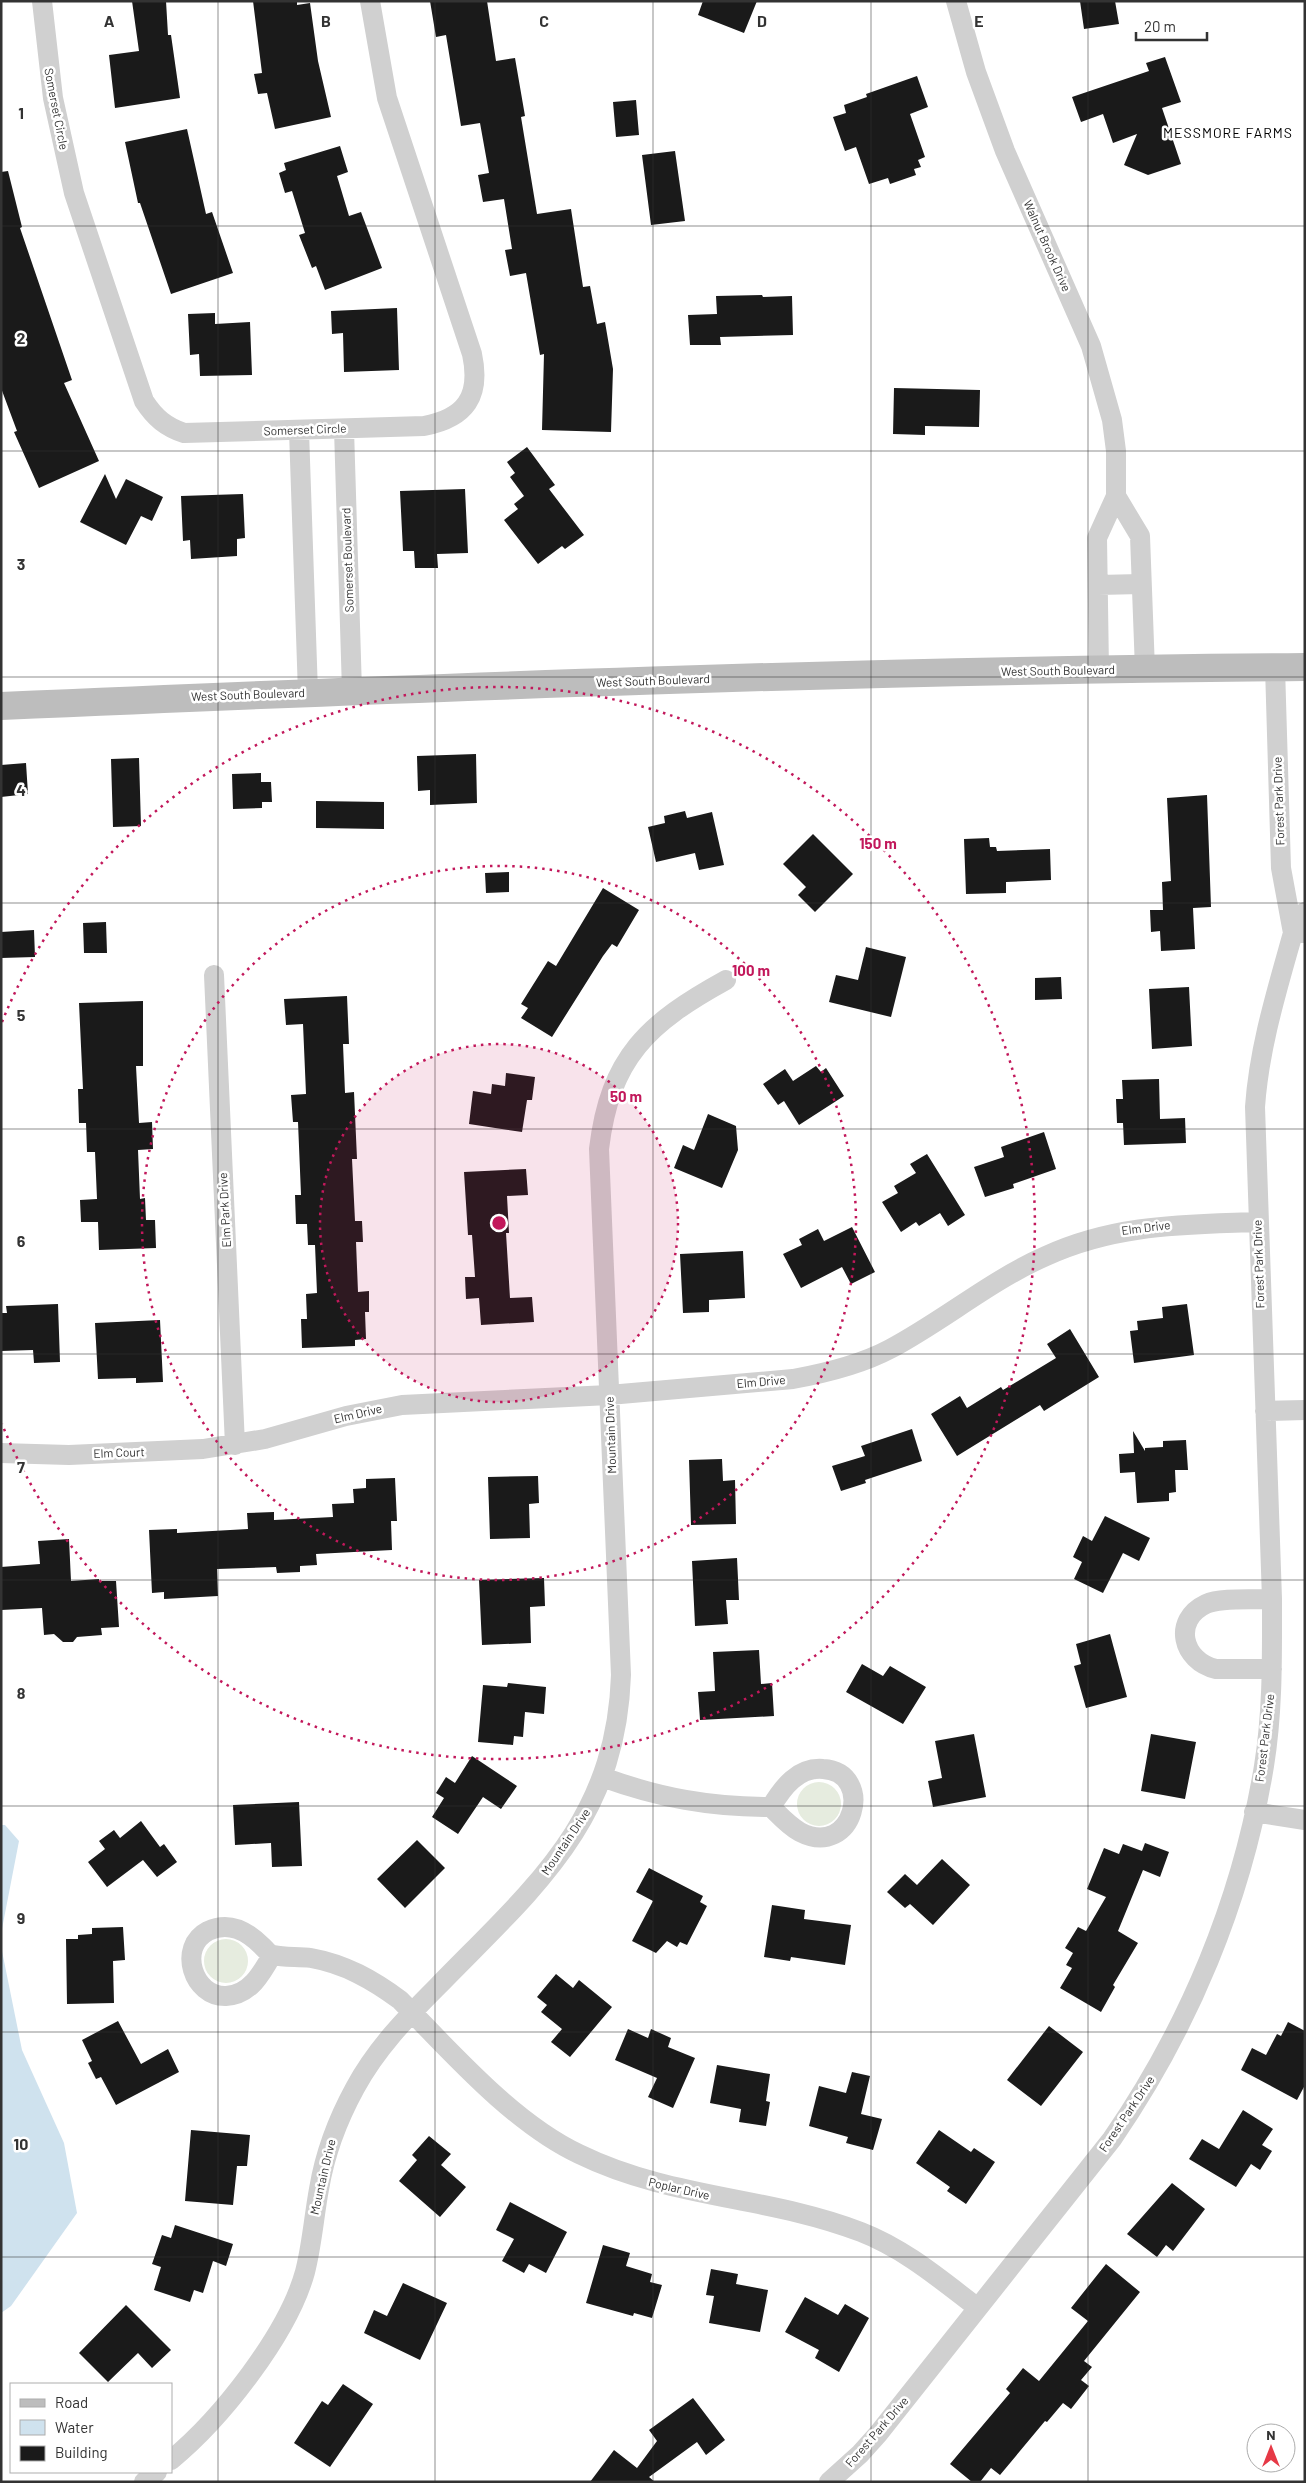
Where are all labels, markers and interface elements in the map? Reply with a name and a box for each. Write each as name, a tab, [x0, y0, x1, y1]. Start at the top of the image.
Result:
scale bar	[1136, 10, 1207, 42]
text: A	[104, 11, 115, 30]
text: B	[321, 11, 331, 30]
text: C	[539, 11, 549, 30]
text: D	[757, 11, 767, 30]
text: E	[974, 11, 984, 30]
text: 20 m	[1144, 17, 1176, 35]
street label: Somerset Circle	[42, 67, 72, 151]
text: 1	[18, 103, 24, 122]
district label: MESSMORE FARMS	[1163, 124, 1293, 141]
street label: Walnut Brook Drive	[1021, 198, 1074, 293]
text: 2	[17, 328, 26, 347]
street label: Somerset Circle	[263, 421, 347, 437]
street label: Somerset Boulevard	[338, 507, 356, 613]
text: 3	[17, 554, 25, 573]
street label: West South Boulevard	[1001, 662, 1115, 678]
street label: West South Boulevard	[596, 671, 710, 689]
street label: West South Boulevard	[191, 685, 305, 703]
street label: Forest Park Drive	[1269, 756, 1287, 846]
text: 4	[16, 780, 26, 799]
text: 150 m	[859, 834, 897, 852]
text: 100 m	[732, 961, 770, 979]
text: 5	[17, 1005, 26, 1024]
text: 50 m	[610, 1087, 642, 1105]
street label: Elm Park Drive	[215, 1172, 233, 1248]
centre of rings	[490, 1214, 508, 1232]
street label: Elm Drive	[1121, 1217, 1171, 1237]
street label: Forest Park Drive	[1249, 1219, 1267, 1309]
text: 6	[17, 1231, 26, 1250]
street label: Elm Drive	[736, 1372, 786, 1390]
street label: Mountain Drive	[602, 1396, 618, 1474]
street label: Elm Drive	[332, 1401, 383, 1425]
street label: Elm Court	[93, 1444, 145, 1460]
text: 7	[17, 1457, 25, 1476]
text: 8	[17, 1683, 26, 1702]
street label: Forest Park Drive	[1252, 1693, 1276, 1783]
street label: Mountain Drive	[538, 1806, 593, 1877]
text: 9	[17, 1908, 25, 1927]
street label: Forest Park Drive	[1096, 2073, 1157, 2154]
text: 10	[14, 2134, 28, 2153]
street label: Mountain Drive	[307, 2138, 338, 2216]
street label: Poplar Drive	[647, 2174, 711, 2202]
legend	[10, 2383, 172, 2473]
text: Road	[55, 2393, 88, 2411]
street label: Forest Park Drive	[842, 2393, 911, 2469]
text: Water	[55, 2418, 94, 2436]
north arrow	[1246, 2423, 1296, 2473]
text: N	[1266, 2426, 1276, 2443]
text: Building	[55, 2443, 108, 2461]

